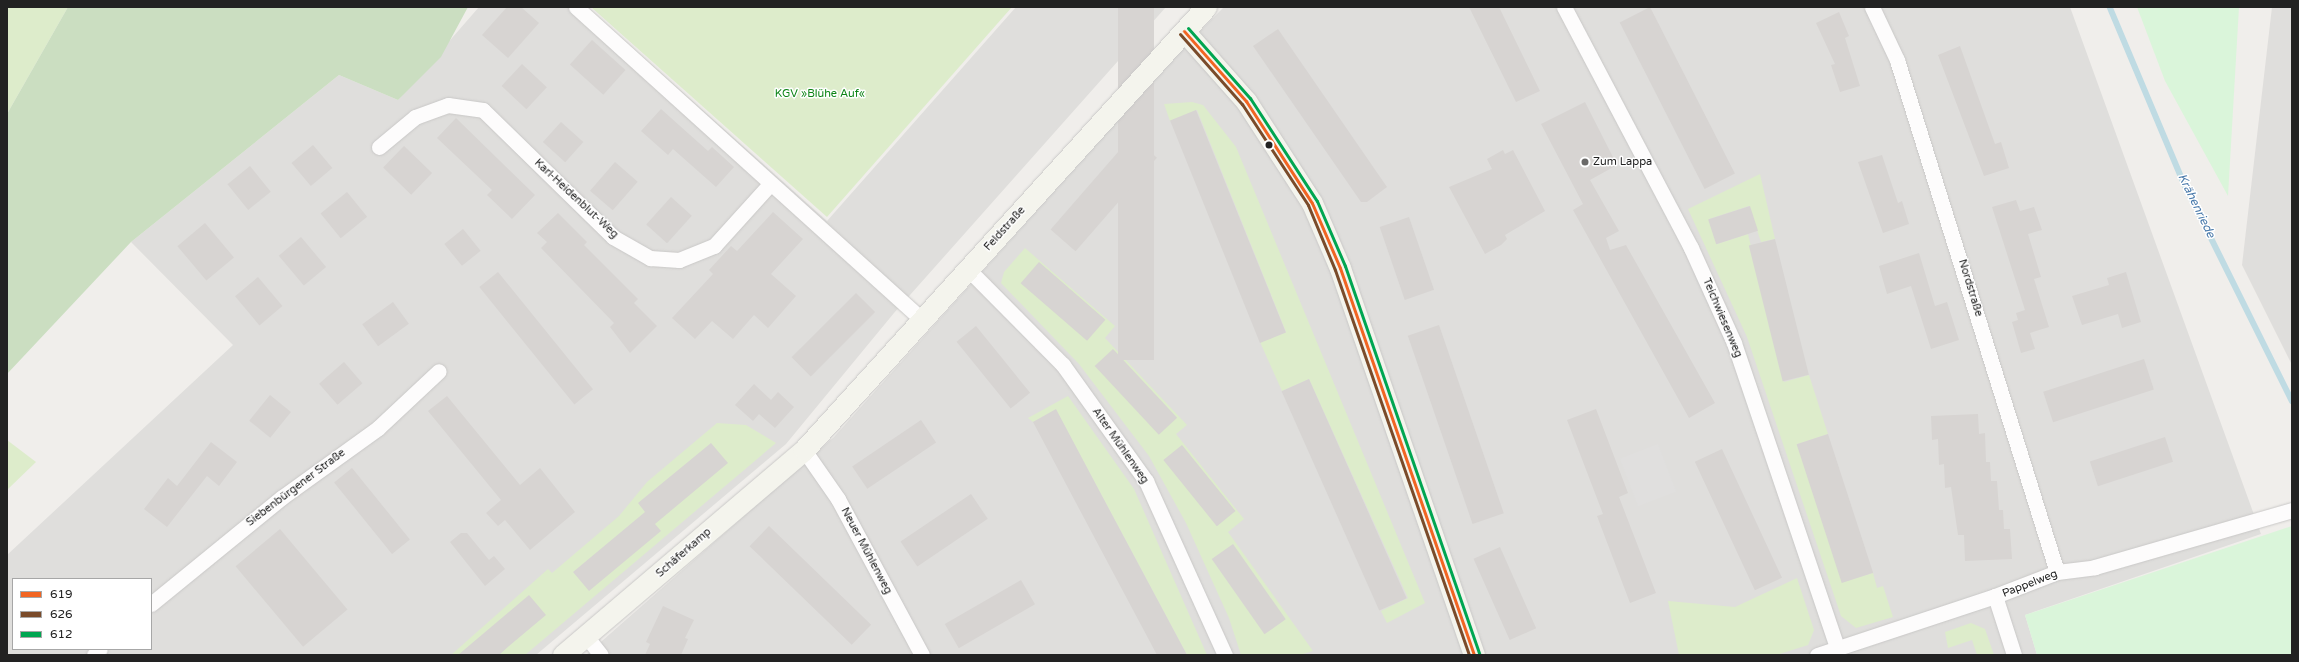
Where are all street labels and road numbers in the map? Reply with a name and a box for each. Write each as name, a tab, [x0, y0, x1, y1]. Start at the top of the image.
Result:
street label: Karl-Heidenblut-Weg	[531, 157, 621, 241]
street label: Feldstraße	[982, 204, 1028, 254]
street label: Nordstraße	[1955, 258, 1985, 318]
street label: Teichwiesenweg	[1699, 276, 1745, 360]
street label: Alter Mühlenweg	[1089, 406, 1151, 486]
street label: Siebenbürgener Straße	[244, 446, 348, 530]
street label: Neuer Mühlenweg	[838, 505, 894, 597]
street label: Schäferkamp	[654, 525, 714, 581]
street label: Pappelweg	[2001, 567, 2059, 601]

